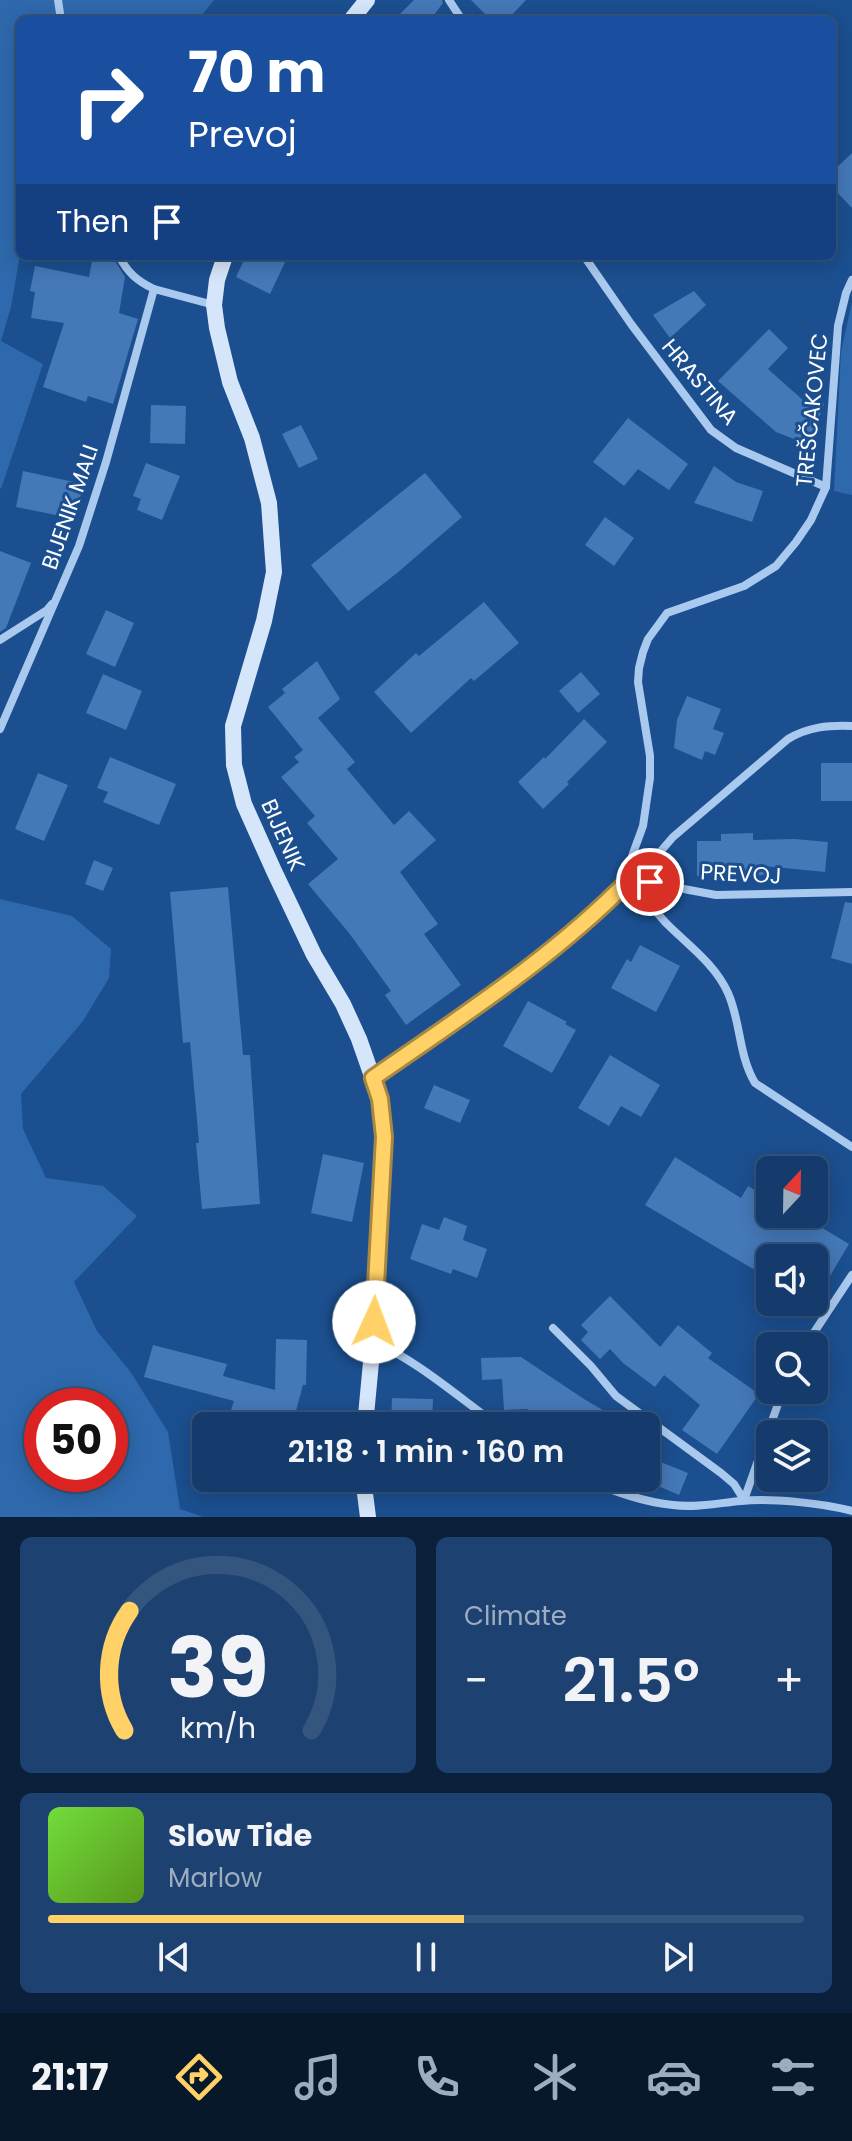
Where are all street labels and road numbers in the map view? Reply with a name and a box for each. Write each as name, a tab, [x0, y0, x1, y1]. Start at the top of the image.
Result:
street label: TREŠČAKOVEC	[788, 331, 836, 489]
street label: HRASTINA	[655, 332, 745, 432]
street label: BIJENIK MALI	[34, 440, 106, 574]
street label: BIJENIK	[253, 794, 313, 876]
street label: PREVOJ	[700, 856, 782, 892]

